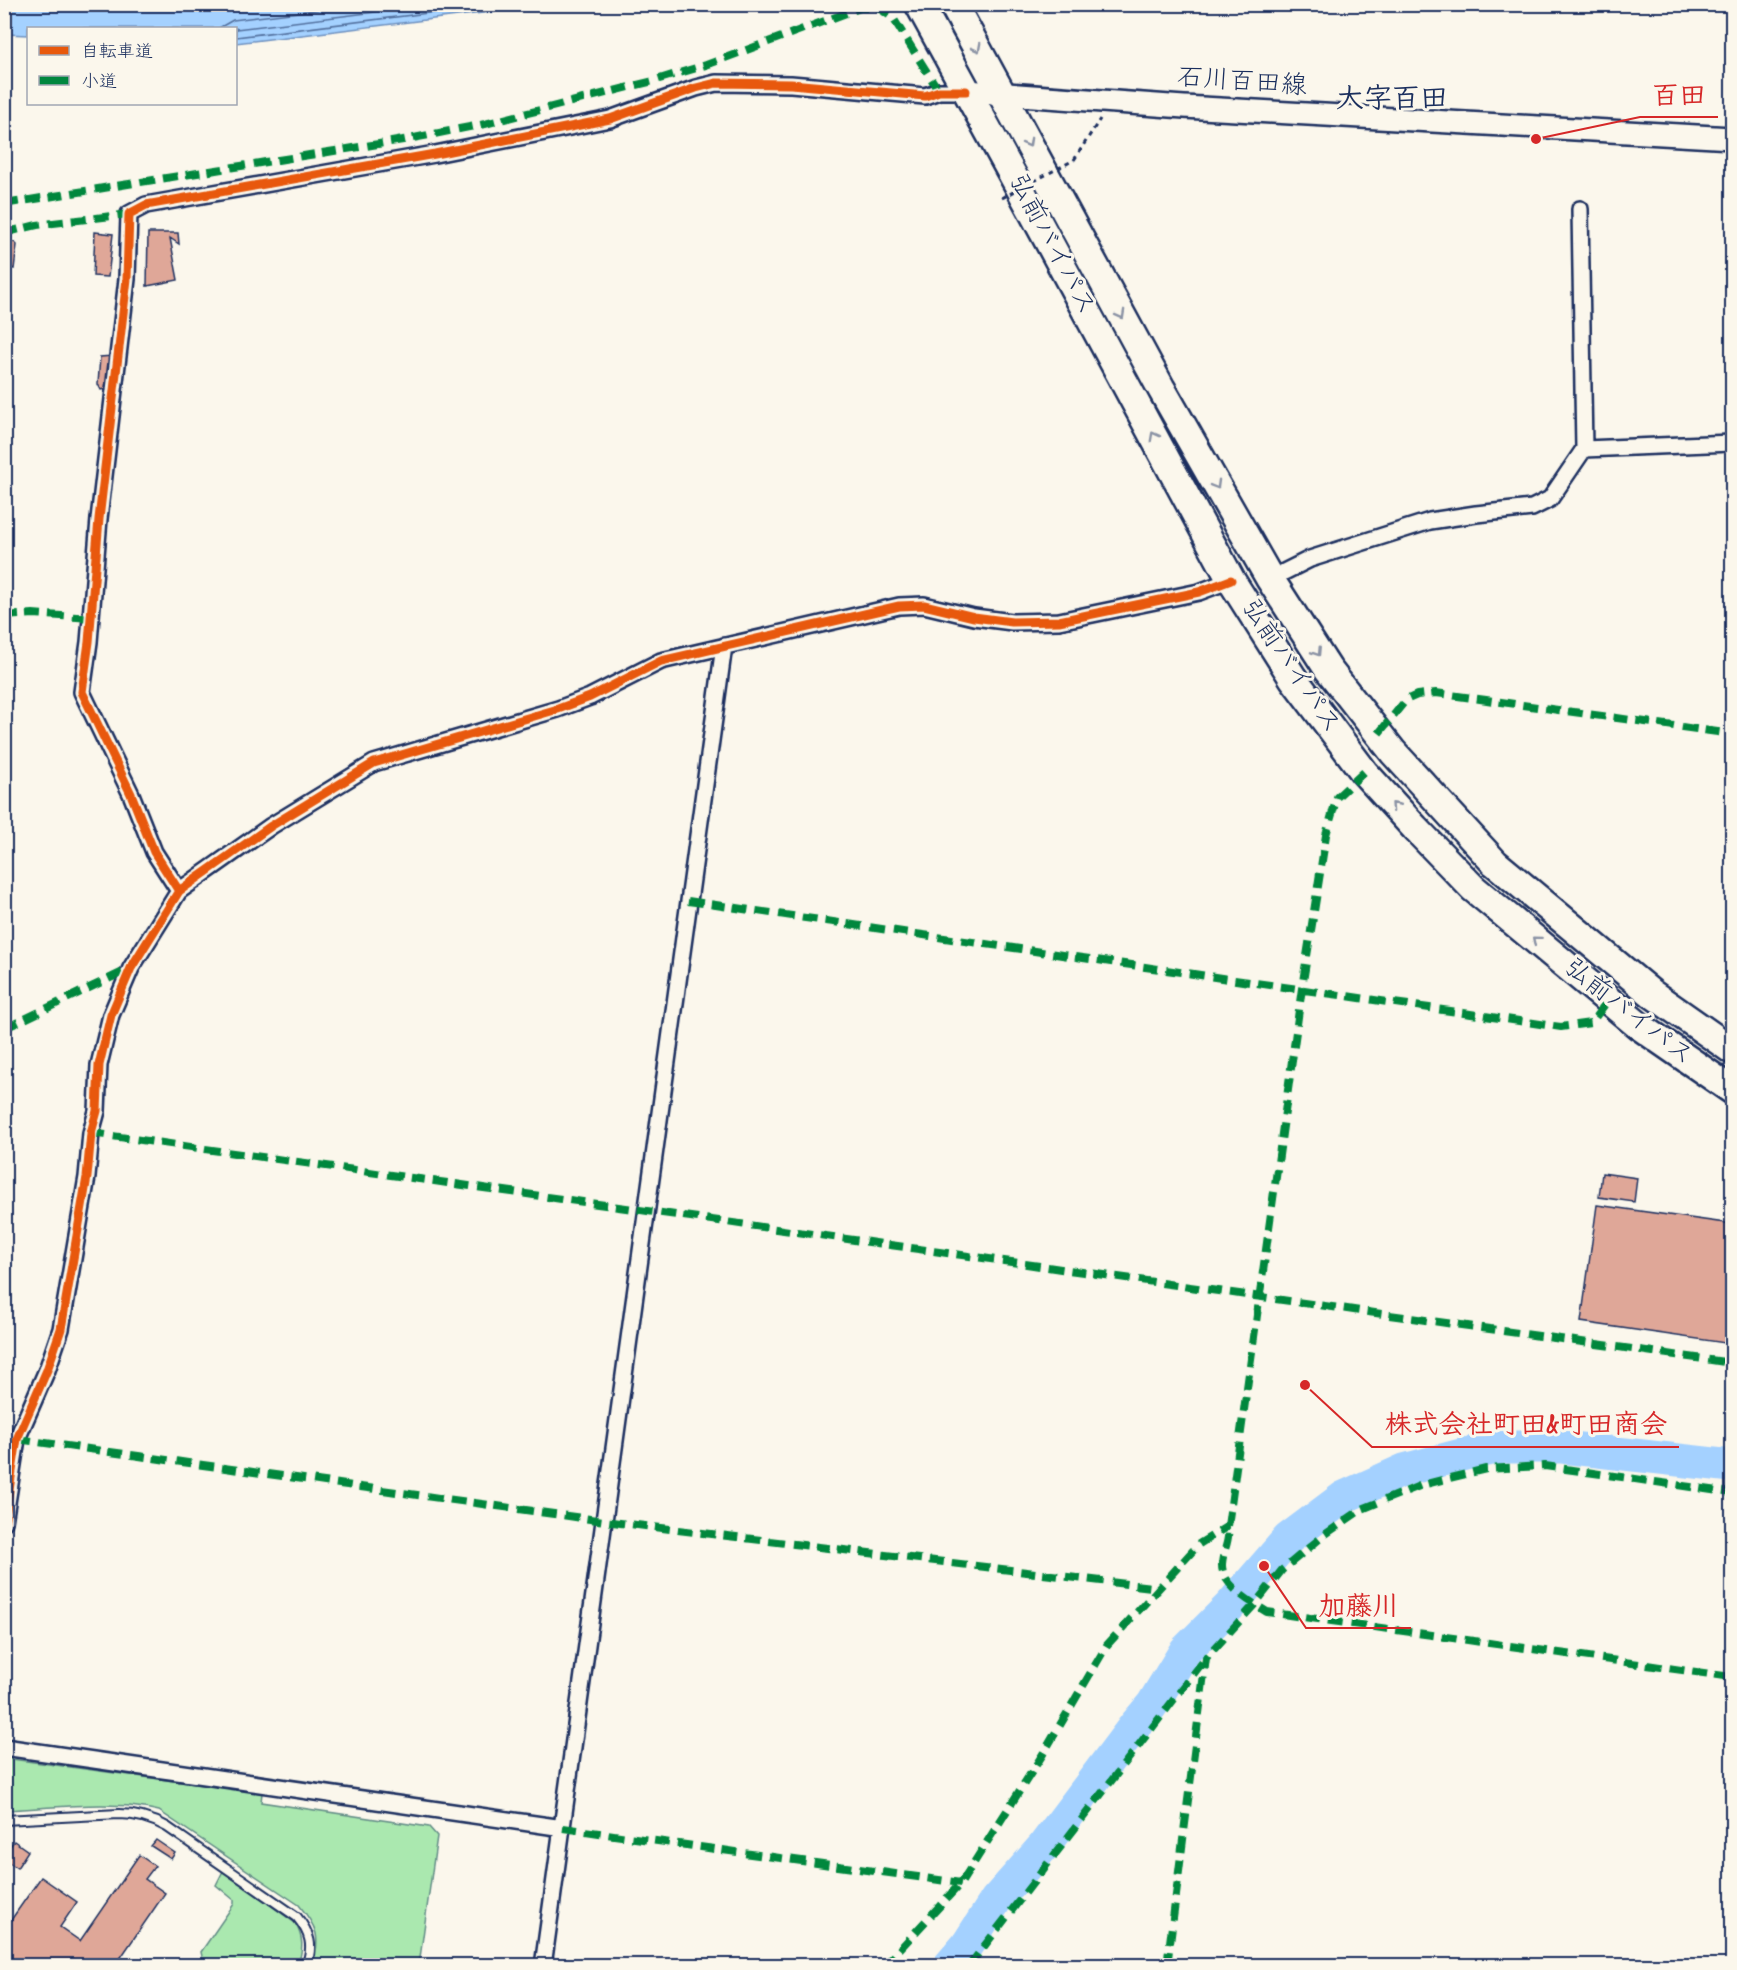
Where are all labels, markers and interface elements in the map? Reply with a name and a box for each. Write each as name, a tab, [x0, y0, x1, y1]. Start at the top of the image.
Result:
legend	[27, 27, 237, 105]
text: 自転車道	[81, 40, 153, 66]
one-way arrow	[970, 42, 981, 52]
street label: 石川百田線	[1176, 60, 1308, 106]
text: 小道	[81, 70, 117, 96]
callout: 百田	[1640, 72, 1718, 117]
text: 百田	[1652, 78, 1706, 117]
district label: 大字百田	[1336, 80, 1448, 121]
one-way arrow	[1021, 137, 1032, 148]
street label: 弘前バイパス	[998, 167, 1104, 323]
one-way arrow	[1114, 308, 1125, 319]
one-way arrow	[1150, 432, 1161, 443]
one-way arrow	[1209, 479, 1221, 489]
street label: 弘前バイパス	[1231, 592, 1349, 742]
one-way arrow	[1310, 645, 1321, 656]
one-way arrow	[1391, 802, 1402, 813]
one-way arrow	[1531, 936, 1542, 947]
street label: 弘前バイパス	[1555, 950, 1701, 1076]
callout: 株式会社町田&町田商会	[1372, 1402, 1679, 1447]
text: 株式会社町田&町田商会	[1385, 1407, 1667, 1446]
callout: 加藤川	[1306, 1583, 1411, 1628]
text: 加藤川	[1319, 1589, 1400, 1628]

